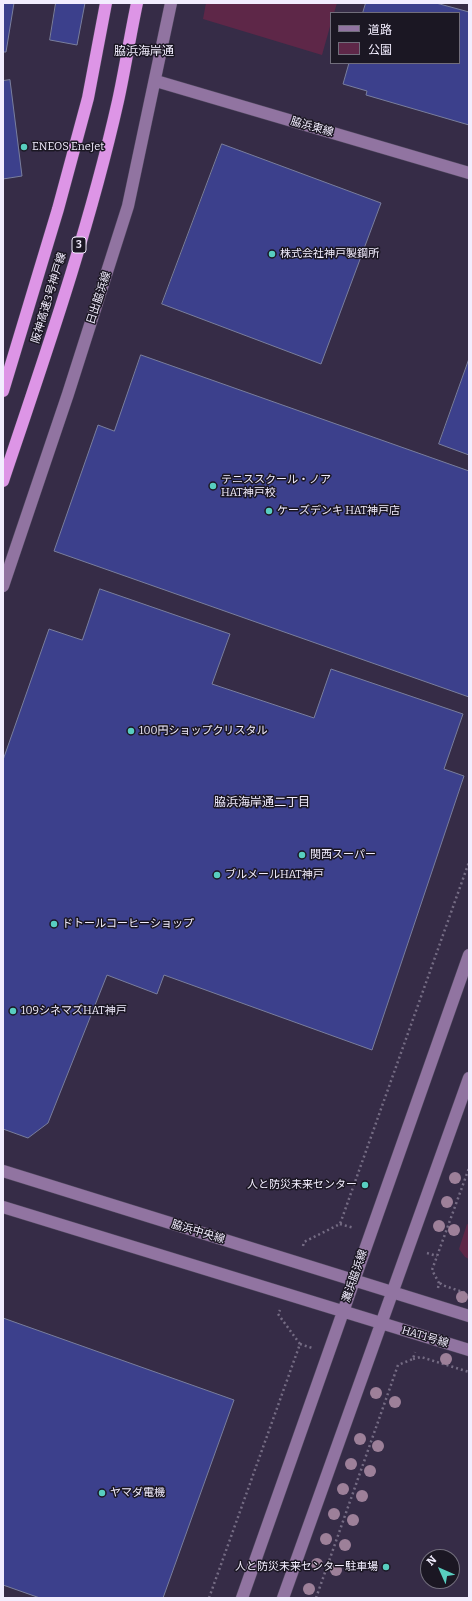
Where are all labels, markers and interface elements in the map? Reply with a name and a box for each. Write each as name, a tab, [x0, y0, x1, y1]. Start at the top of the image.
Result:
legend	[330, 12, 460, 64]
text: 道路	[368, 23, 392, 37]
text: 公園	[368, 43, 392, 57]
district label: 脇浜海岸通	[114, 45, 174, 59]
street label: 脇浜東線	[289, 115, 335, 139]
place label: ENEOS EneJet	[32, 140, 104, 154]
marker: ENEOS EneJet	[19, 142, 29, 152]
road number: 3	[72, 237, 86, 253]
place label: 株式会社神戸製鋼所	[280, 247, 379, 261]
marker: 株式会社神戸製鋼所	[267, 249, 277, 259]
street label: 阪神高速3号神戸線	[29, 251, 69, 345]
street label: 日出脇浜線	[84, 270, 114, 326]
place label: テニススクール・ノア HAT神戸校	[221, 473, 331, 499]
marker: テニススクール・ノア HAT神戸校	[208, 481, 218, 491]
place label: ケーズデンキ HAT神戸店	[277, 504, 400, 518]
marker: ケーズデンキ HAT神戸店	[264, 506, 274, 516]
place label: 100円ショップクリスタル	[139, 724, 268, 738]
marker: 100円ショップクリスタル	[126, 726, 136, 736]
district label: 脇浜海岸通二丁目	[214, 796, 310, 810]
place label: 関西スーパー	[310, 848, 376, 862]
marker: 関西スーパー	[297, 850, 307, 860]
place label: ブルメールHAT神戸	[225, 868, 324, 882]
marker: ブルメールHAT神戸	[212, 870, 222, 880]
place label: ドトールコーヒーショップ	[62, 917, 194, 931]
marker: ドトールコーヒーショップ	[49, 919, 59, 929]
place label: 109シネマズHAT神戸	[21, 1004, 127, 1018]
marker: 109シネマズHAT神戸	[8, 1006, 18, 1016]
place label: 人と防災未来センター	[247, 1178, 357, 1192]
marker: 人と防災未来センター	[360, 1180, 370, 1190]
street label: 脇浜中央線	[170, 1218, 226, 1246]
street label: 灘浜脇浜線	[340, 1248, 370, 1304]
street label: HAT1号線	[400, 1324, 450, 1350]
place label: ヤマダ電機	[110, 1486, 165, 1500]
marker: ヤマダ電機	[97, 1488, 107, 1498]
north arrow	[420, 1549, 460, 1589]
text: N	[424, 1553, 439, 1568]
place label: 人と防災未来センター駐車場	[235, 1560, 378, 1574]
marker: 人と防災未来センター駐車場	[381, 1562, 391, 1572]

